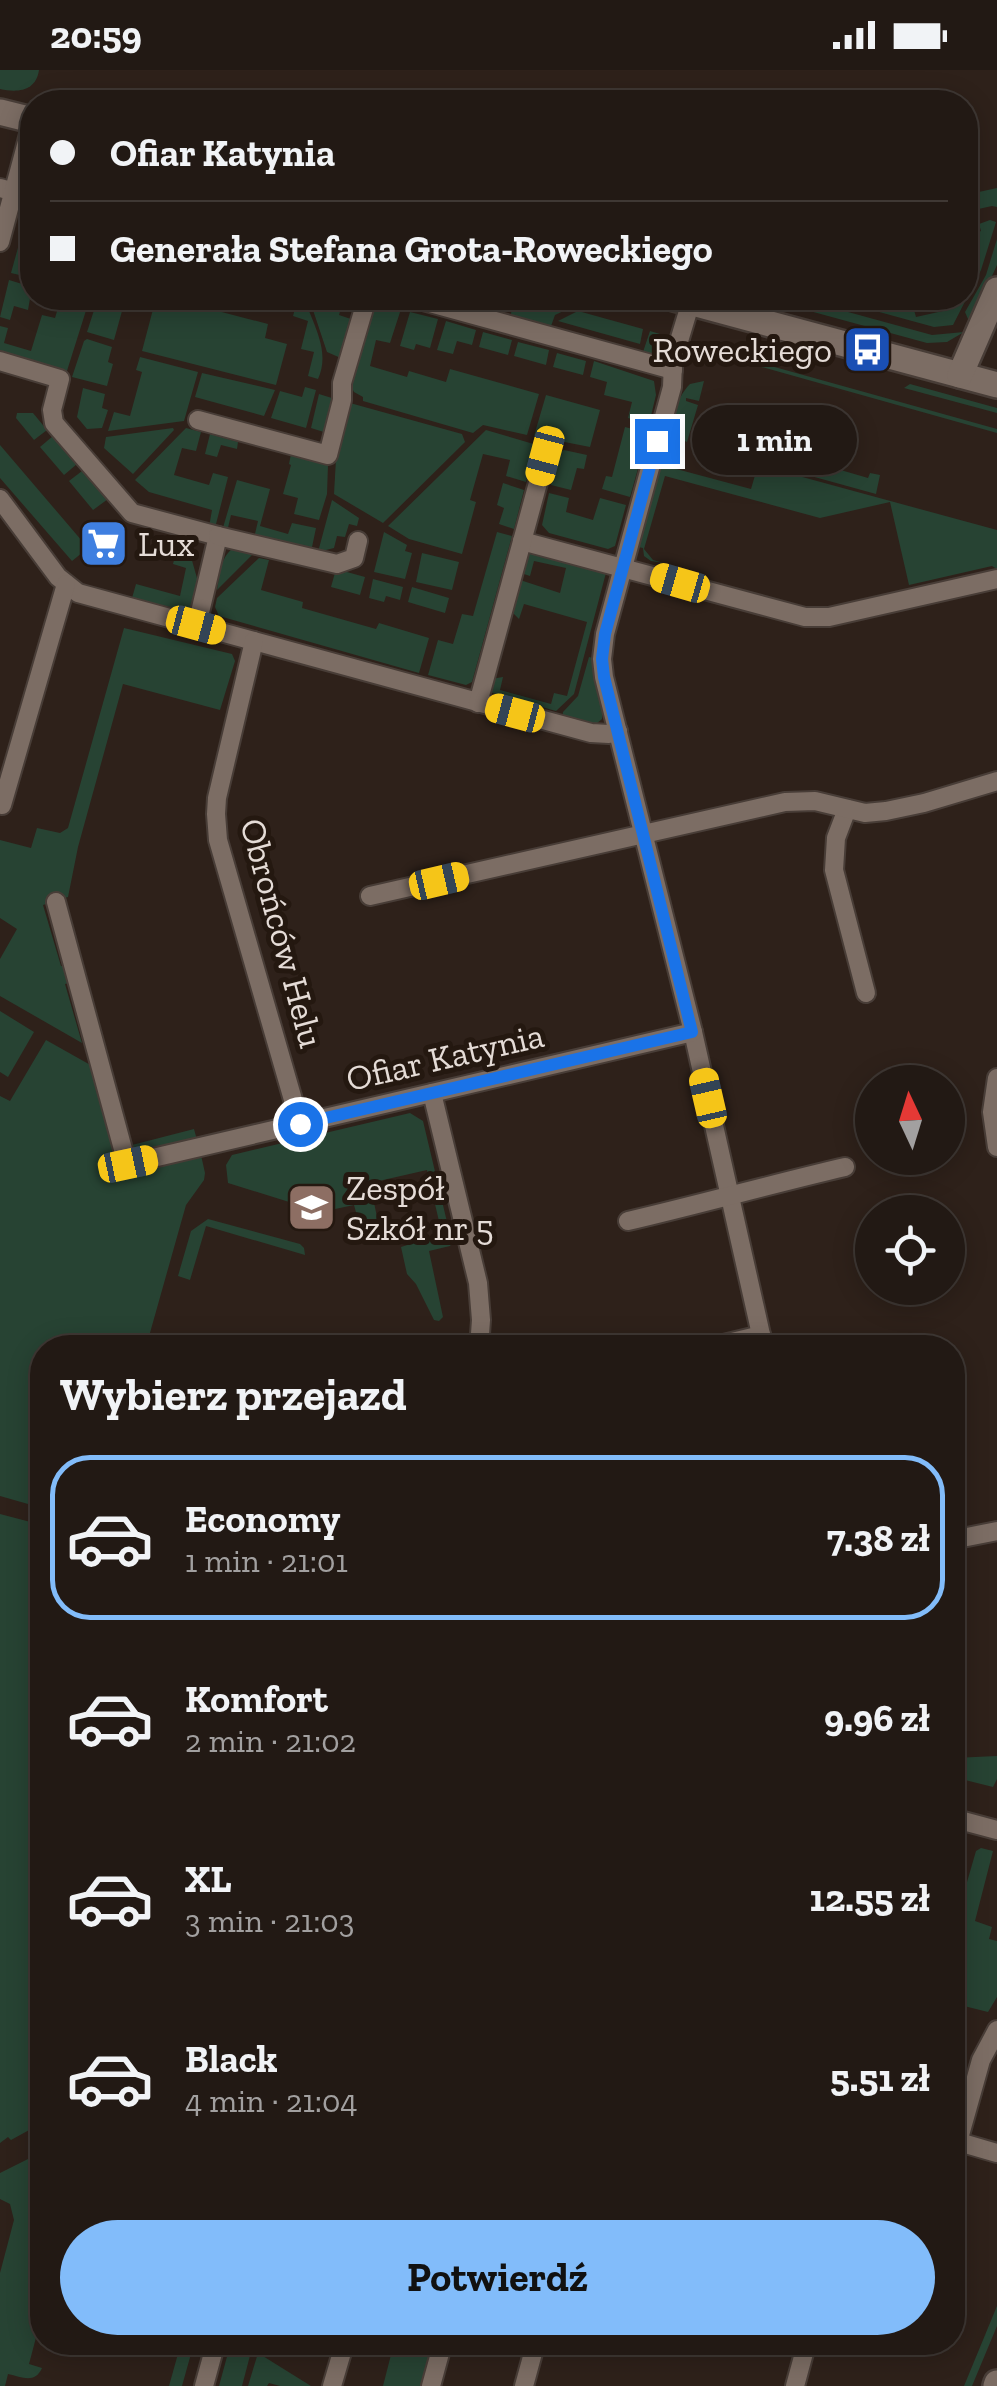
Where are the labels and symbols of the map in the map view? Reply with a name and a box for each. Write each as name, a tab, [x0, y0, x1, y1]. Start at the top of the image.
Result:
bus stop icon: Roweckiego	[841, 324, 893, 376]
place label: Roweckiego	[653, 329, 832, 371]
callout: 1 min	[692, 406, 857, 476]
route end	[635, 419, 680, 464]
car	[523, 423, 567, 489]
supermarket icon: Lux	[77, 518, 129, 570]
place label: Lux	[138, 523, 194, 565]
car	[647, 560, 713, 606]
car	[163, 603, 229, 647]
car	[482, 691, 548, 735]
street label: Obrońców Helu	[231, 814, 333, 1053]
car	[406, 860, 472, 902]
street label: Ofiar Katynia	[342, 1014, 548, 1100]
car	[687, 1065, 729, 1131]
north arrow	[855, 1065, 965, 1175]
route start	[278, 1102, 323, 1147]
car	[96, 1143, 160, 1185]
place label: Zespół Szkół nr 5	[346, 1167, 494, 1249]
school or university icon: Zespół Szkół nr 5	[285, 1182, 337, 1234]

